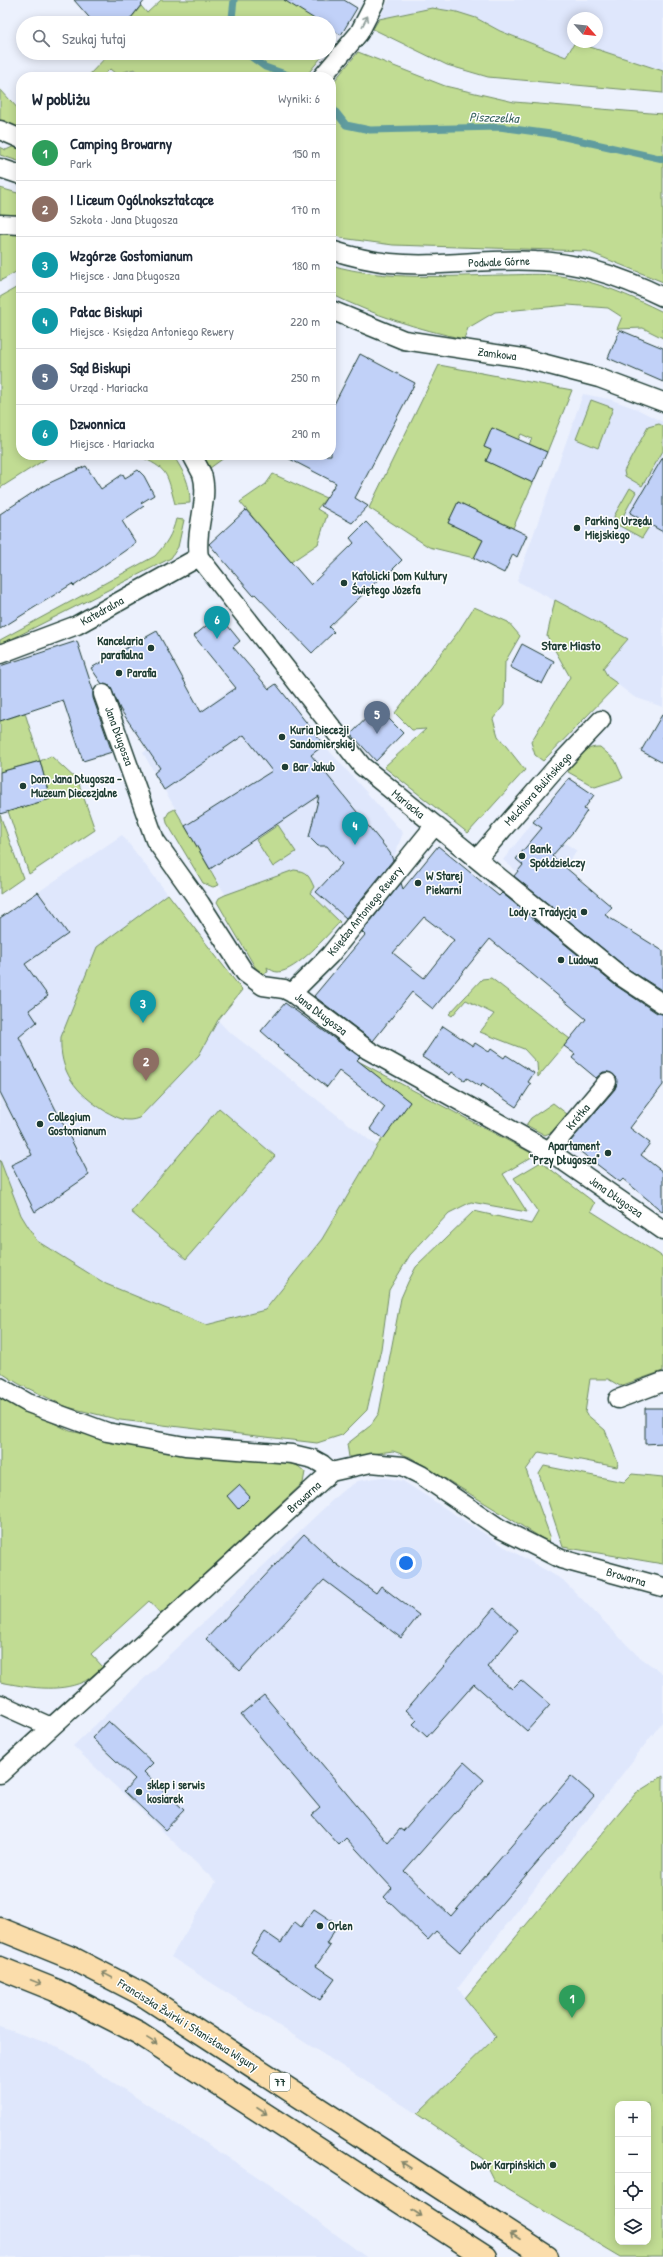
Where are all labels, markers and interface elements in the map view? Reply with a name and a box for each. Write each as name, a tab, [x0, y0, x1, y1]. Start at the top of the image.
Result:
north arrow	[567, 12, 603, 48]
one-way arrow	[362, 15, 369, 27]
search box	[16, 16, 336, 60]
icon: search	[30, 27, 52, 49]
text: Szukaj tutaj	[62, 28, 126, 49]
text: W pobliżu	[32, 87, 90, 110]
text: Wyniki: 6	[278, 89, 320, 107]
water label: Piszczelka	[469, 107, 521, 127]
text: Camping Browarny	[70, 133, 172, 154]
text: 1	[43, 144, 47, 162]
text: 150 m	[292, 144, 320, 162]
text: Park	[70, 154, 92, 172]
text: I Liceum Ogólnokształcące	[70, 189, 214, 210]
text: 2	[42, 200, 48, 218]
text: 170 m	[291, 200, 320, 218]
text: Szkoła · Jana Długosza	[70, 210, 178, 228]
text: Wzgórze Gostomianum	[70, 245, 193, 266]
street label: Podwale Górne	[468, 252, 530, 271]
text: 3	[42, 256, 48, 274]
text: 180 m	[292, 256, 320, 274]
text: Miejsce · Jana Długosza	[70, 266, 180, 284]
text: Pałac Biskupi	[70, 301, 143, 322]
text: 4	[43, 312, 47, 330]
text: 220 m	[290, 312, 320, 330]
text: Miejsce · Księdza Antoniego Rewery	[70, 322, 234, 340]
street label: Zamkowa	[477, 343, 518, 364]
text: Sąd Biskupi	[70, 357, 131, 378]
text: 5	[42, 368, 48, 386]
text: 250 m	[291, 368, 320, 386]
text: Urząd · Mariacka	[70, 378, 148, 396]
text: Dzwonnica	[70, 413, 125, 434]
text: 6	[42, 424, 48, 442]
text: 290 m	[291, 424, 320, 442]
text: Miejsce · Mariacka	[70, 434, 154, 452]
place label: Parking Urzędu Miejskiego	[585, 512, 652, 544]
marker: Parking Urzędu Miejskiego	[572, 523, 582, 533]
place label: Katolicki Dom Kultury Świętego Józefa	[352, 567, 447, 599]
marker: Katolicki Dom Kultury Świętego Józefa	[339, 578, 349, 588]
street label: Katedralna	[77, 592, 127, 629]
pin: 6	[204, 606, 230, 639]
place label: Kancelaria parafialna	[97, 632, 143, 664]
district label: Stare Miasto	[541, 636, 601, 654]
marker: Kancelaria parafialna	[146, 643, 156, 653]
place label: Parafia	[127, 664, 157, 681]
marker: Parafia	[114, 668, 124, 678]
pin: 5	[364, 701, 390, 734]
street label: Jana Długosza	[101, 704, 138, 768]
place label: Kuria Diecezji Sandomierskiej	[290, 721, 355, 752]
marker: Kuria Diecezji Sandomierskiej	[277, 732, 287, 742]
street label: Melchiora Bulińskiego	[500, 748, 575, 829]
place label: Bar Jakub	[293, 758, 335, 775]
marker: Bar Jakub	[280, 762, 290, 772]
place label: Dom Jana Długosza - Muzeum Diecezjalne	[31, 770, 122, 801]
marker: Dom Jana Długosza - Muzeum Diecezjalne	[18, 781, 28, 791]
street label: Mariacka	[388, 785, 429, 822]
pin: 4	[342, 812, 368, 845]
place label: Bank Spółdzielczy	[530, 840, 585, 872]
marker: Bank Spółdzielczy	[517, 851, 527, 861]
street label: Księdza Antoniego Rewery	[323, 862, 406, 960]
place label: W Starej Piekarni	[426, 867, 463, 898]
marker: W Starej Piekarni	[413, 878, 423, 888]
place label: Lody z Tradycją	[509, 903, 577, 921]
marker: Lody z Tradycją	[579, 907, 589, 917]
place label: Ludowa	[569, 951, 598, 968]
marker: Ludowa	[556, 955, 566, 965]
street label: Jana Długosza	[292, 988, 351, 1039]
pin: 3	[130, 990, 156, 1023]
pin: 2	[133, 1048, 159, 1081]
street label: Krótka	[562, 1100, 594, 1133]
place label: Collegium Gostomianum	[48, 1108, 106, 1139]
marker: Collegium Gostomianum	[35, 1119, 45, 1129]
place label: Apartament "Przy Długosza"	[530, 1137, 601, 1169]
marker: Apartament "Przy Długosza"	[603, 1148, 613, 1158]
street label: Jana Długosza	[586, 1172, 647, 1221]
street label: Browarna	[283, 1477, 325, 1517]
your location	[396, 1553, 416, 1573]
street label: Browarna	[604, 1563, 648, 1590]
place label: sklep i serwis kosiarek	[147, 1776, 205, 1807]
marker: sklep i serwis kosiarek	[134, 1787, 144, 1797]
place label: Orlen	[328, 1917, 353, 1934]
marker: Orlen	[315, 1921, 325, 1931]
one-way arrow	[101, 1971, 113, 1978]
street label: Franciszka Żwirki i Stanisława Wigury	[114, 1974, 262, 2075]
one-way arrow	[30, 1979, 42, 1987]
pin: 1	[559, 1985, 585, 2018]
one-way arrow	[146, 2037, 157, 2045]
road number: 77	[270, 2073, 290, 2091]
map controls	[615, 2101, 651, 2245]
button: +	[615, 2101, 651, 2137]
one-way arrow	[256, 2107, 267, 2115]
button: −	[615, 2137, 651, 2173]
place label: Dwór Karpińskich	[471, 2156, 546, 2174]
one-way arrow	[400, 2160, 412, 2168]
marker: Dwór Karpińskich	[548, 2160, 558, 2170]
button: locate	[615, 2173, 651, 2209]
one-way arrow	[412, 2209, 423, 2217]
button: layers	[615, 2209, 651, 2245]
one-way arrow	[509, 2231, 521, 2239]

